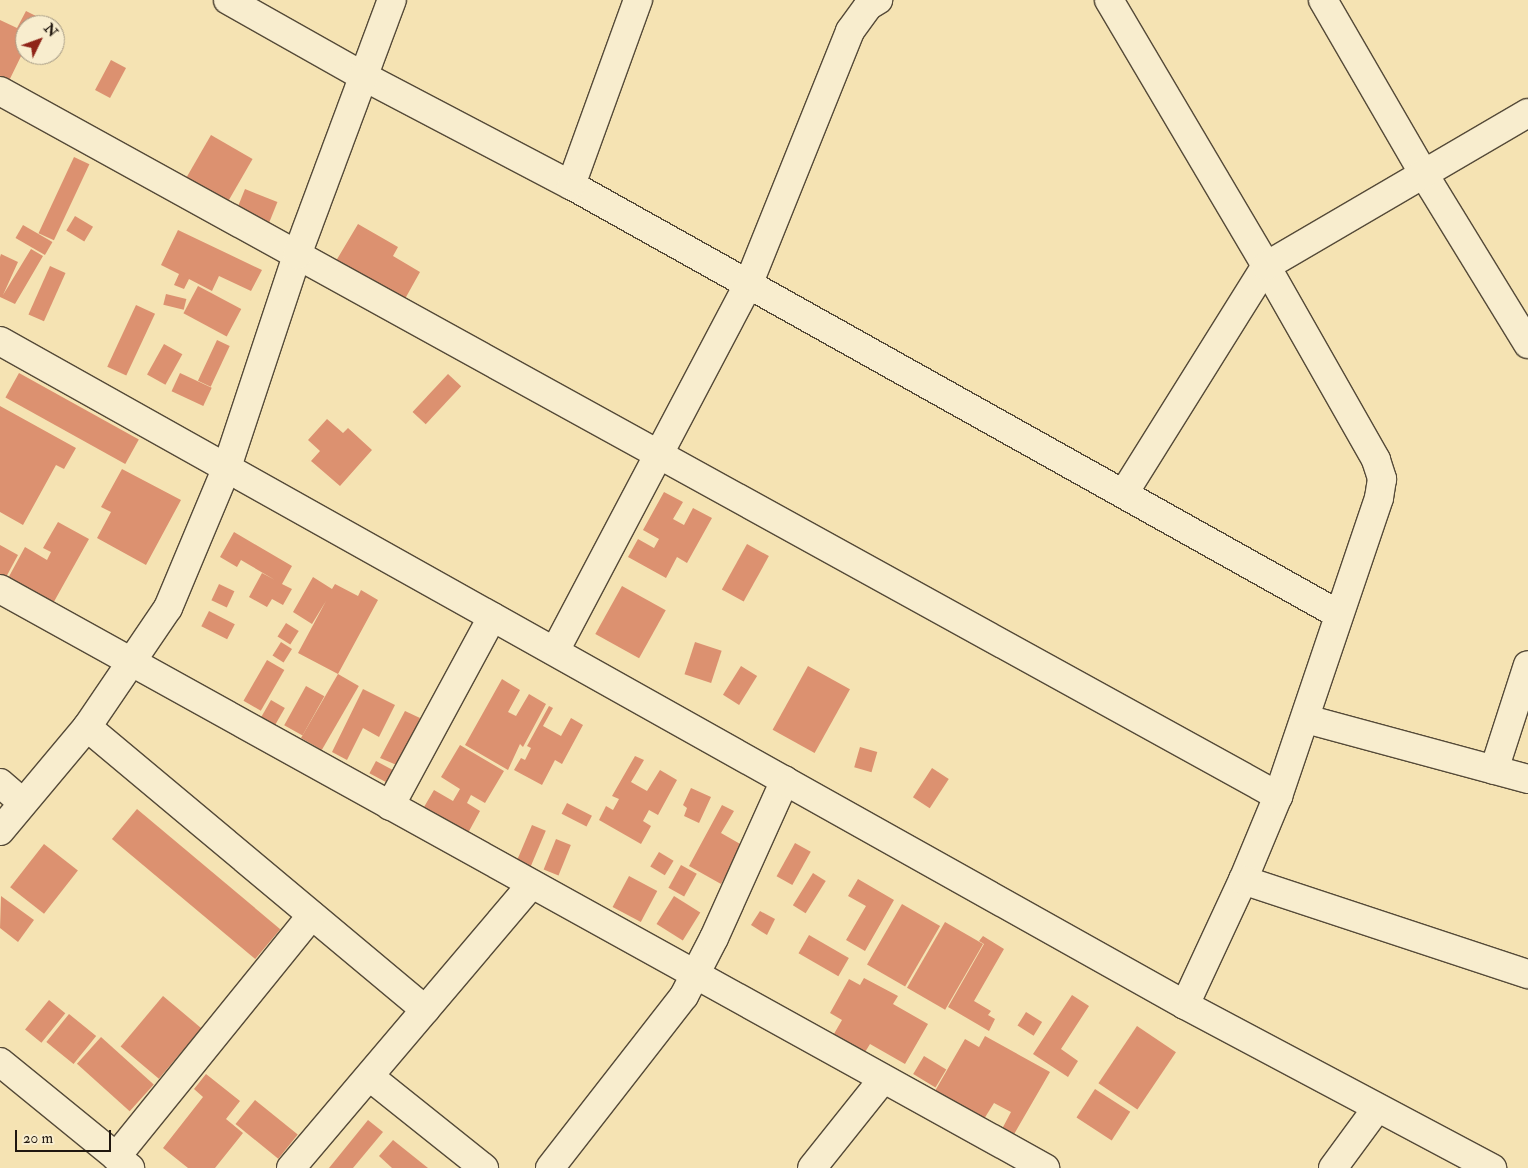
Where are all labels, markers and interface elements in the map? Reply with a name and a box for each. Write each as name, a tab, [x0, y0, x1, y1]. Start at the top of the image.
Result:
north arrow	[15, 15, 65, 65]
text: N	[40, 20, 61, 41]
scale bar	[18, 1120, 114, 1152]
text: 20 m	[23, 1129, 53, 1148]

